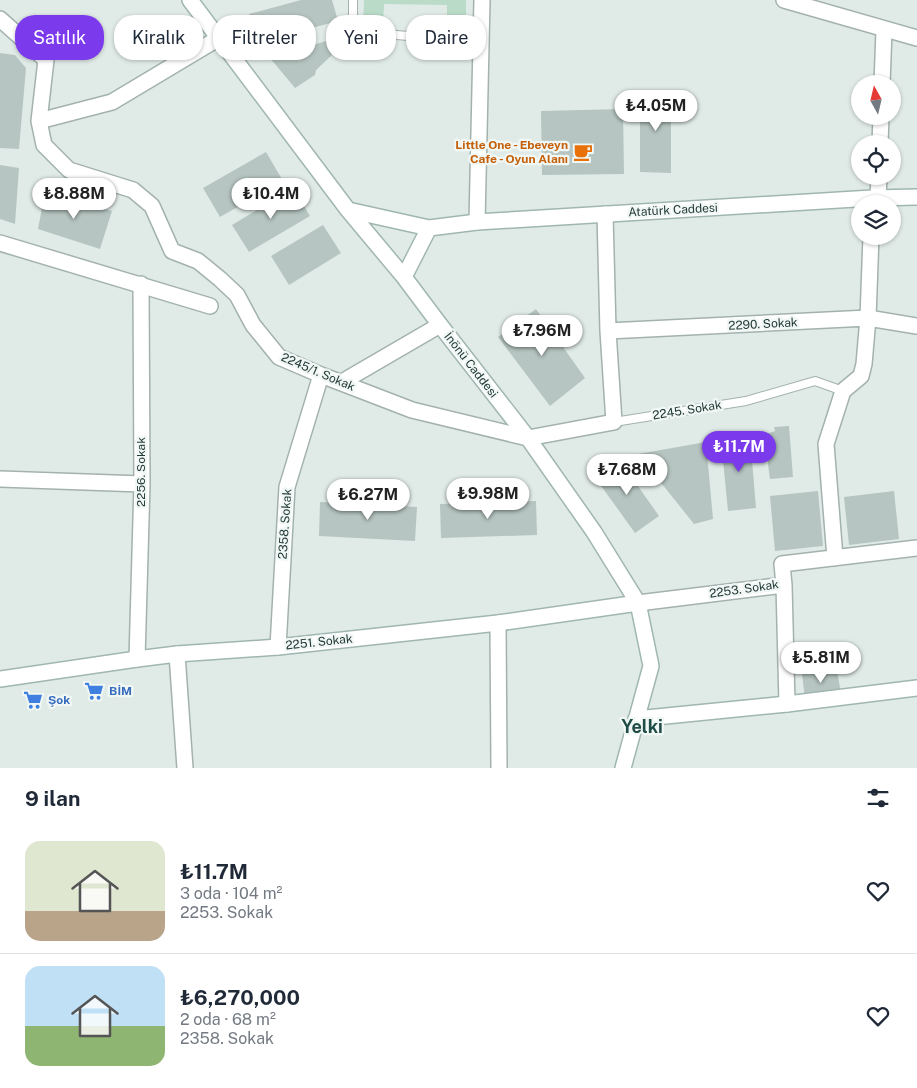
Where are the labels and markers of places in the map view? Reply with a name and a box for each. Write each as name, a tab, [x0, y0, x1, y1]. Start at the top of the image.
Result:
pin: ₺4.05M	[615, 90, 697, 132]
place label: Little One - Ebeveyn Cafe - Oyun Alanı	[455, 138, 568, 166]
cafe icon: Little One - Ebeveyn Cafe - Oyun Alanı	[572, 141, 594, 163]
pin: ₺8.88M	[33, 178, 115, 220]
pin: ₺10.4M	[230, 178, 312, 220]
pin: ₺7.96M	[501, 314, 583, 357]
pin: ₺11.7M	[698, 430, 780, 473]
pin: ₺7.68M	[586, 454, 668, 496]
pin: ₺6.27M	[327, 478, 409, 521]
pin: ₺9.98M	[447, 478, 529, 520]
pin: ₺5.81M	[780, 642, 862, 684]
supermarket icon: BİM	[83, 680, 105, 702]
place label: BİM	[109, 684, 132, 698]
supermarket icon: Şok	[22, 689, 44, 711]
place label: Şok	[48, 693, 70, 707]

